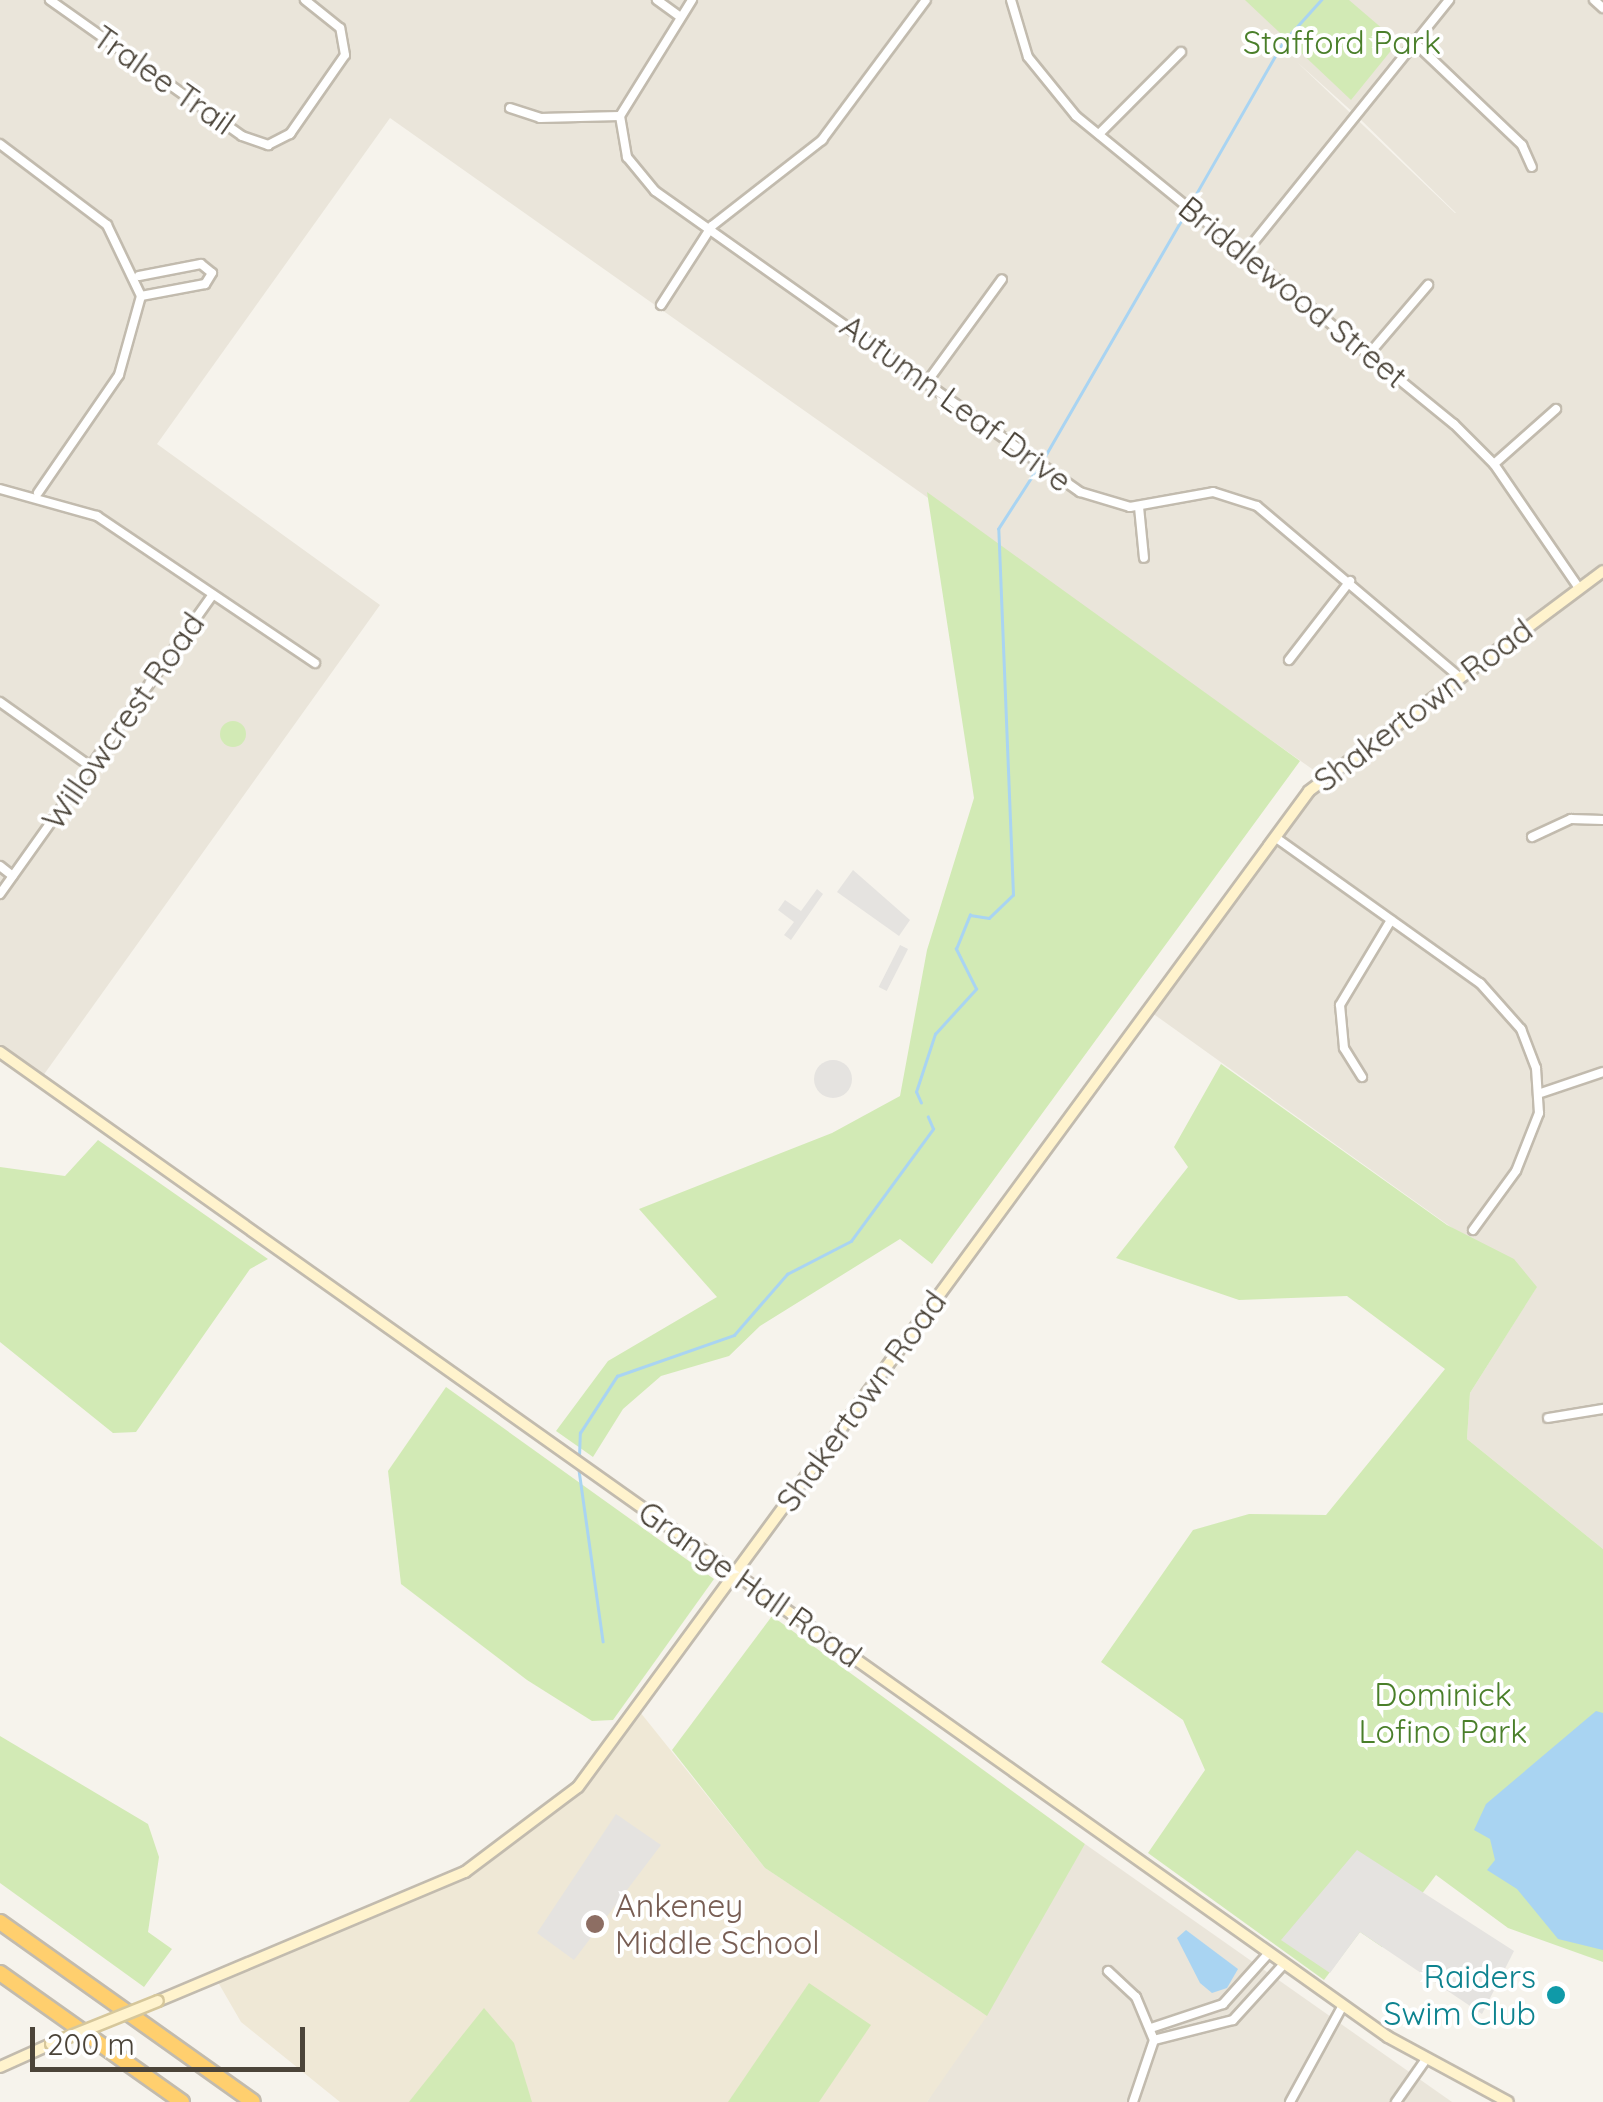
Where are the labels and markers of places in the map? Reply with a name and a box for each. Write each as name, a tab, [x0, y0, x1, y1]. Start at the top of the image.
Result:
place label: Ankeney Middle School	[615, 1887, 820, 1962]
marker: Ankeney Middle School	[584, 1913, 606, 1935]
place label: Raiders Swim Club	[1383, 1958, 1536, 2033]
marker: Raiders Swim Club	[1545, 1984, 1567, 2006]

